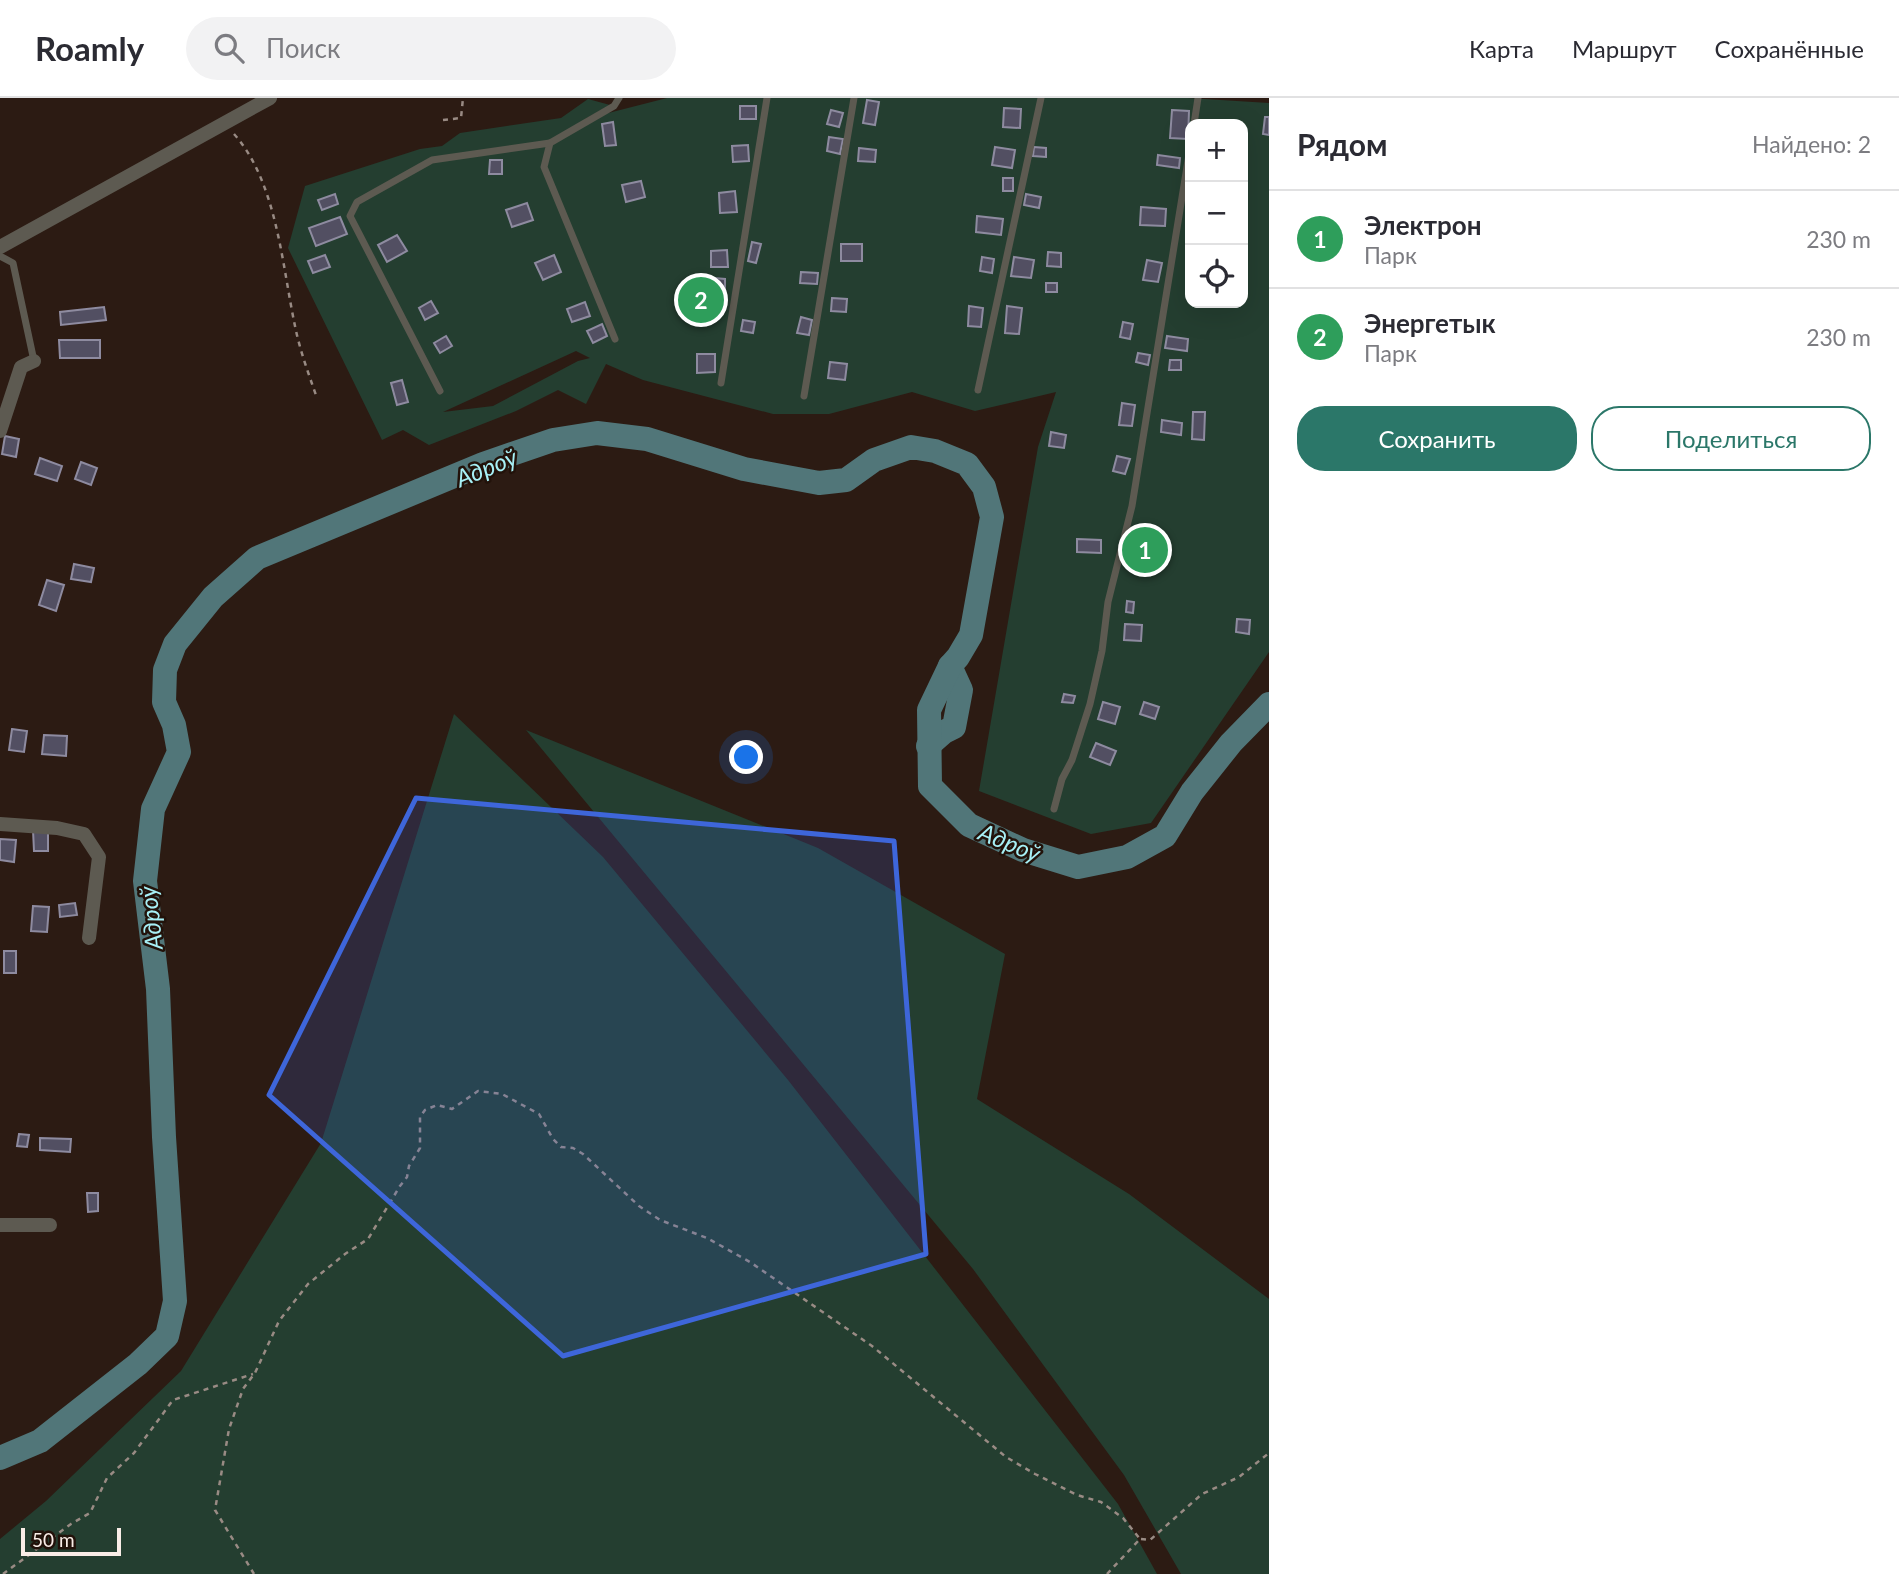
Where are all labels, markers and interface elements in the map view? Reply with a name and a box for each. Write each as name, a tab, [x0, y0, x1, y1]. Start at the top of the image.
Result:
search box	[186, 17, 676, 80]
text: Roamly	[35, 28, 144, 68]
icon: search	[210, 29, 248, 67]
text: Поиск	[266, 32, 340, 64]
text: Карта	[1469, 34, 1534, 63]
text: Маршрут	[1572, 34, 1677, 63]
text: Сохранённые	[1715, 34, 1864, 63]
map controls	[1185, 119, 1248, 308]
button: +	[1185, 119, 1248, 182]
text: Рядом	[1297, 126, 1387, 162]
text: Найдено: 2	[1752, 130, 1871, 158]
button: −	[1185, 182, 1248, 245]
text: Электрон	[1364, 209, 1482, 241]
text: 1	[1313, 225, 1327, 253]
text: 230 m	[1806, 225, 1871, 253]
text: Парк	[1364, 241, 1417, 269]
button: locate	[1185, 245, 1248, 308]
pin: 2	[678, 274, 724, 326]
text: Энергетык	[1364, 307, 1496, 339]
text: 2	[1313, 323, 1327, 351]
text: 230 m	[1806, 323, 1871, 351]
text: Парк	[1364, 339, 1417, 367]
button: Сохранить	[1297, 406, 1577, 471]
button: Поделиться	[1591, 406, 1871, 471]
water label: Адроў	[450, 441, 521, 493]
pin: 1	[1122, 524, 1168, 576]
your location	[729, 740, 763, 774]
water label: Адроў	[974, 816, 1045, 868]
water label: Адроў	[132, 884, 168, 952]
scale bar	[21, 1525, 121, 1557]
text: 50 m	[32, 1528, 75, 1551]

